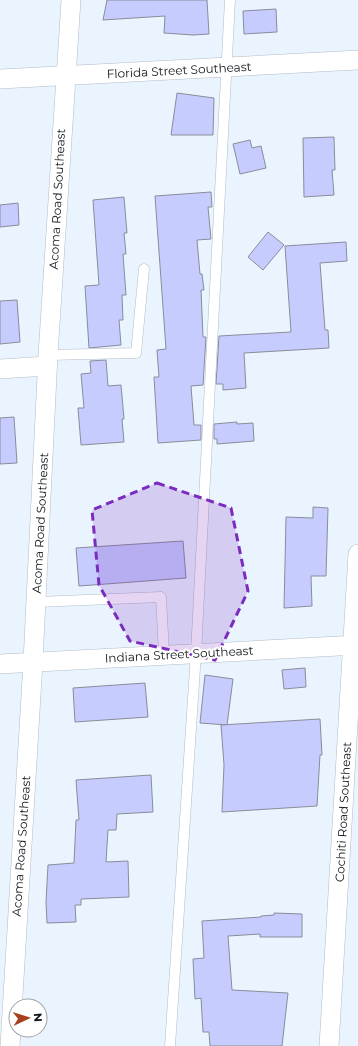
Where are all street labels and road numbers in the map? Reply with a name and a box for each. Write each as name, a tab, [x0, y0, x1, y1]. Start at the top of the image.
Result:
street label: Florida Street Southeast	[106, 59, 252, 81]
street label: Acoma Road Southeast	[46, 128, 68, 270]
street label: Acoma Road Southeast	[29, 452, 51, 594]
street label: Indiana Street Southeast	[104, 643, 254, 665]
street label: Cochiti Road Southeast	[332, 741, 354, 882]
street label: Acoma Road Southeast	[9, 775, 33, 917]

